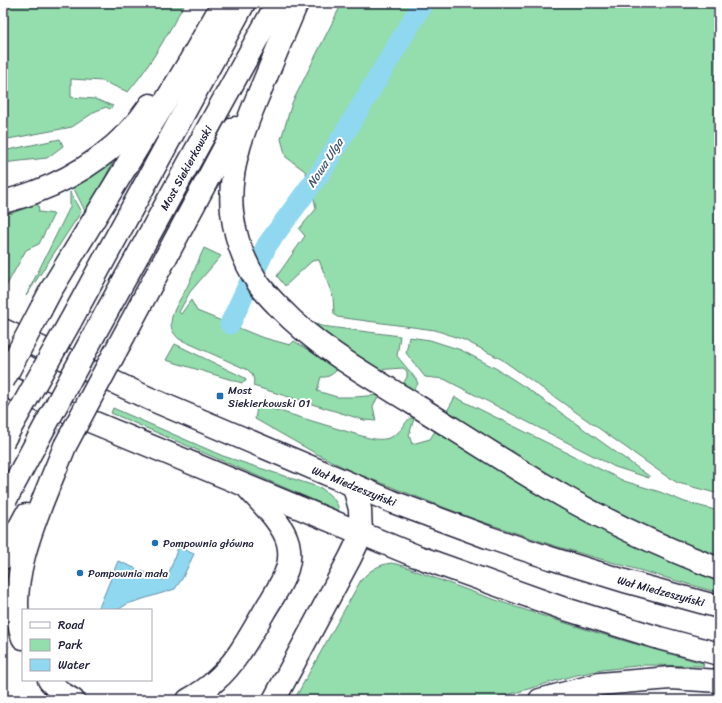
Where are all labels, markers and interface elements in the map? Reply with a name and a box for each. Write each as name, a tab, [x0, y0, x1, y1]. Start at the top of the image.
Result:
street label: Most Siekierkowski	[155, 122, 218, 214]
water label: Nowa Ulga	[301, 133, 350, 192]
place label: Most Siekierkowski 01	[228, 381, 310, 413]
marker: Most Siekierkowski 01	[215, 391, 225, 401]
street label: Wał Miedzeszyński	[309, 461, 400, 512]
place label: Pompownia główna	[163, 534, 254, 553]
marker: Pompownia główna	[150, 538, 160, 548]
place label: Pompownia mała	[88, 564, 169, 583]
marker: Pompownia mała	[75, 568, 85, 578]
street label: Wał Miedzeszyński	[615, 571, 708, 613]
legend	[22, 609, 152, 681]
text: Road	[58, 614, 85, 636]
text: Park	[58, 634, 83, 656]
text: Water	[58, 654, 91, 676]

